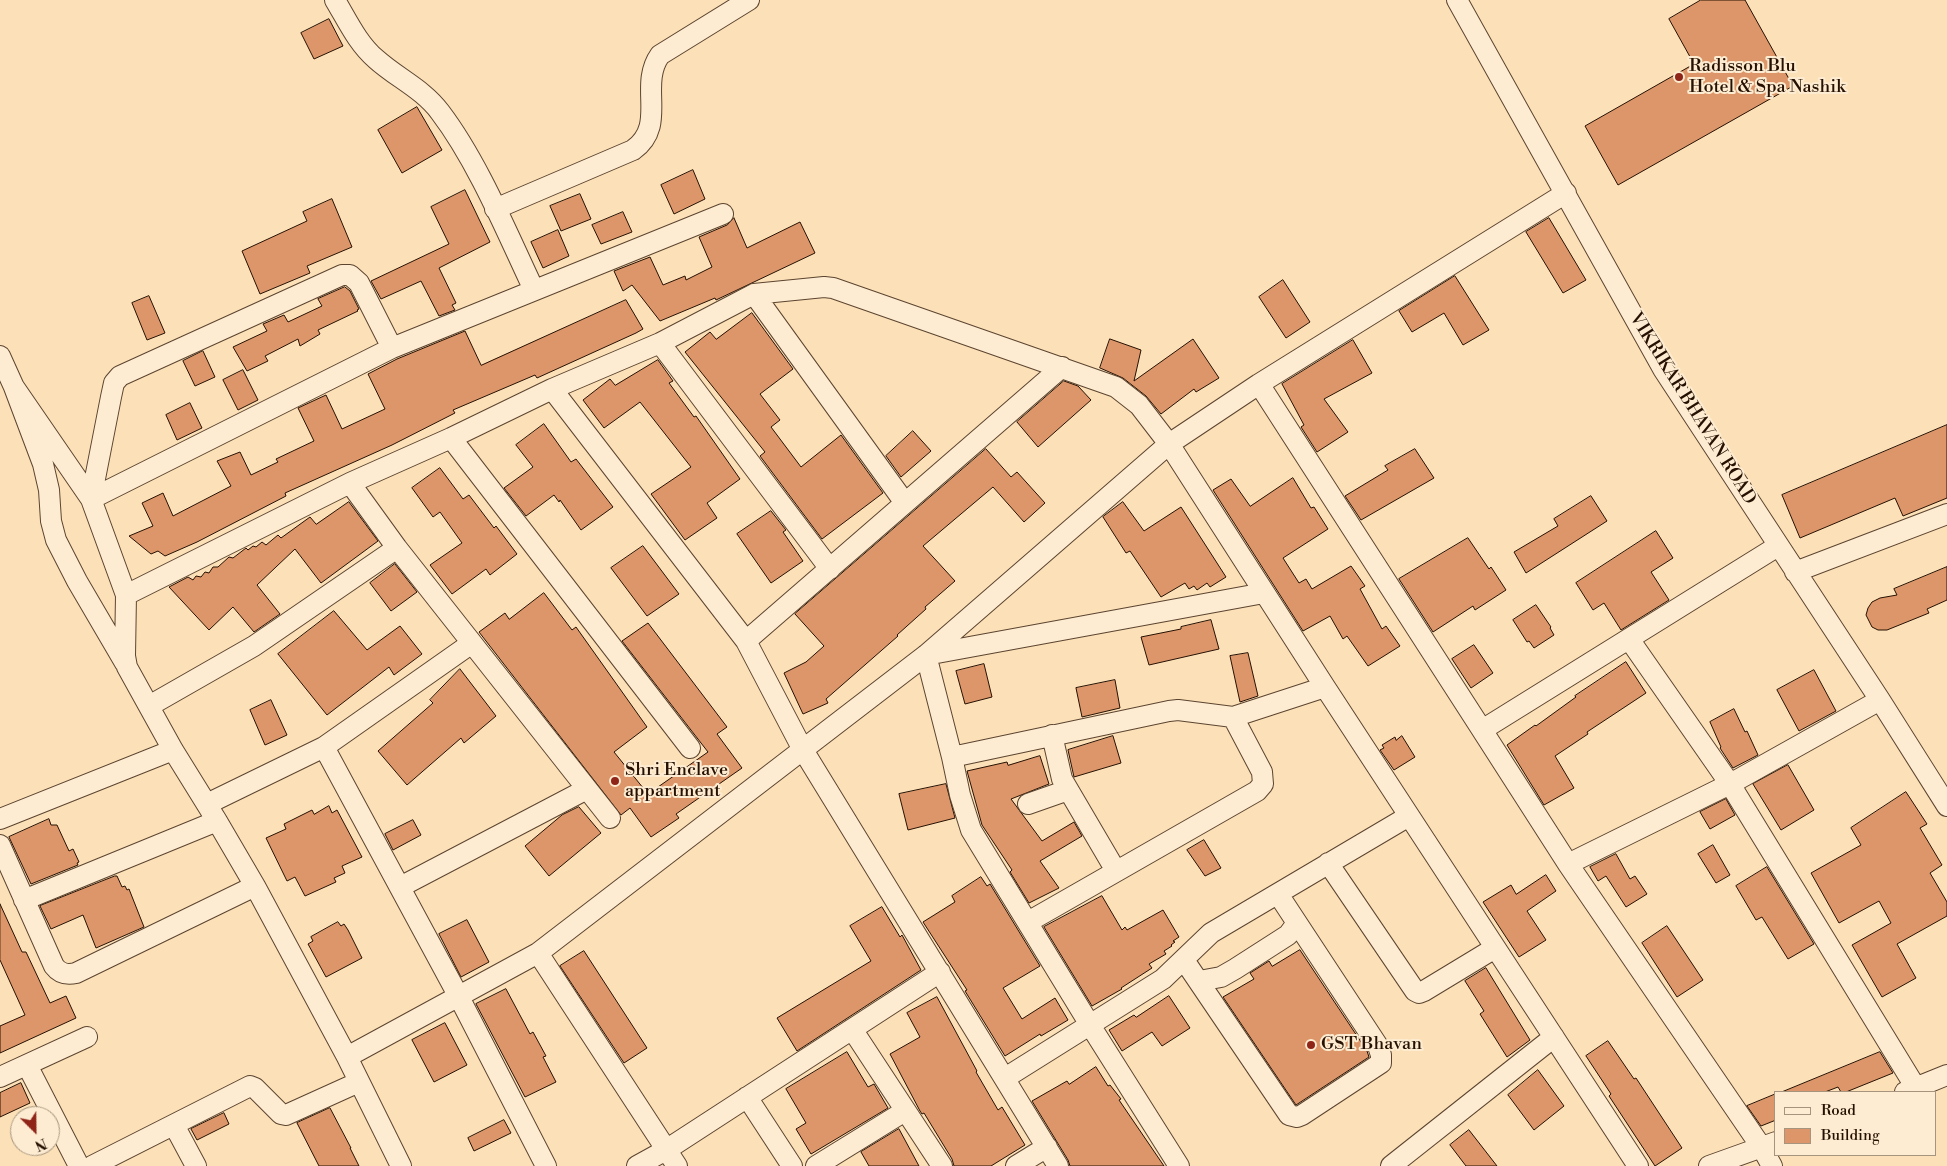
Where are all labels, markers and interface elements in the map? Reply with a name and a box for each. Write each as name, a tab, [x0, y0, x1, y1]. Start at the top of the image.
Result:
place label: Radisson Blu Hotel & Spa Nashik	[1689, 56, 1846, 98]
marker: Radisson Blu Hotel & Spa Nashik	[1673, 71, 1685, 83]
street label: VIKRIKAR BHAVAN ROAD	[1624, 309, 1760, 509]
place label: Shri Enclave appartment	[625, 760, 728, 802]
marker: Shri Enclave appartment	[609, 775, 621, 787]
place label: GST Bhavan	[1321, 1034, 1422, 1056]
marker: GST Bhavan	[1305, 1039, 1317, 1051]
legend	[1774, 1091, 1937, 1156]
text: Road	[1821, 1101, 1856, 1120]
north arrow	[10, 1106, 60, 1156]
text: Building	[1821, 1126, 1880, 1145]
text: N	[32, 1133, 49, 1154]

